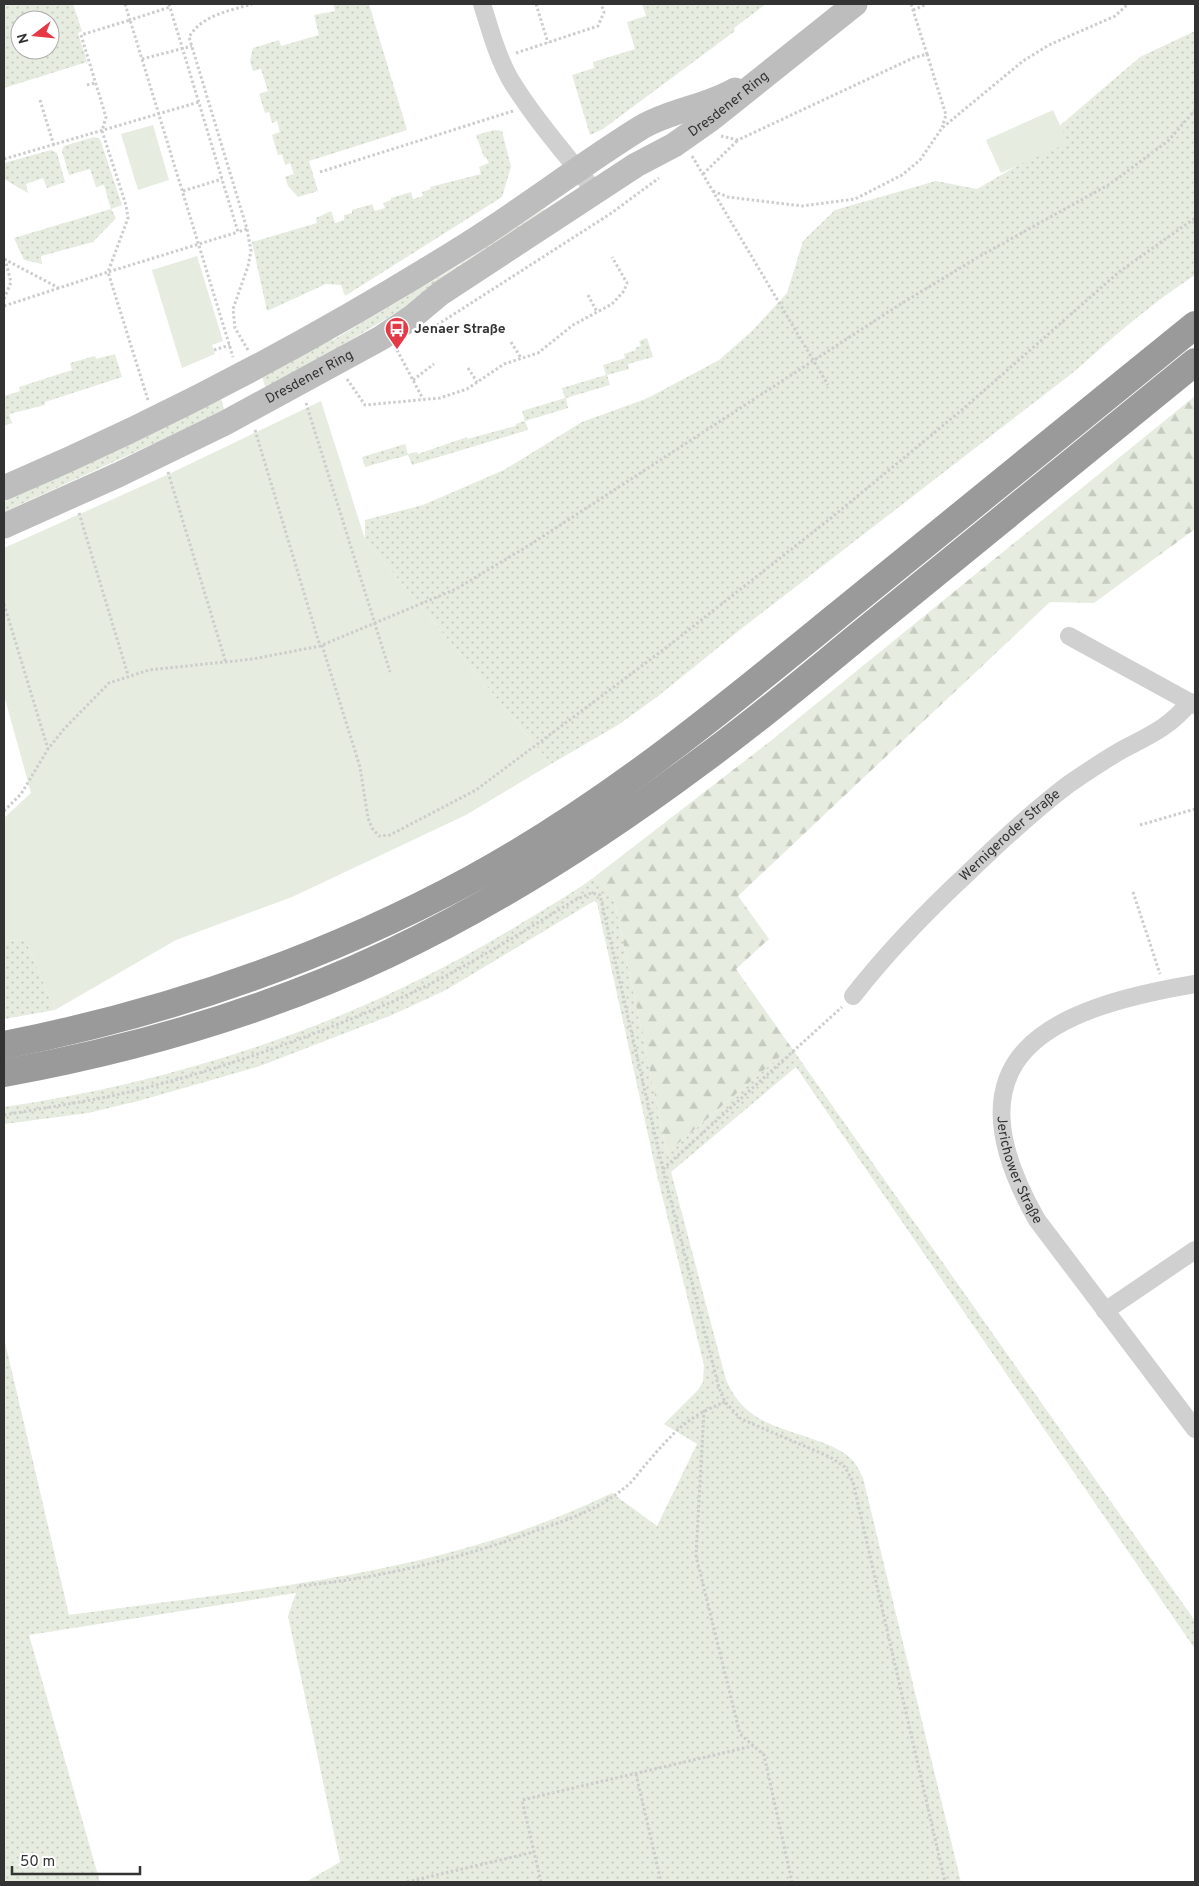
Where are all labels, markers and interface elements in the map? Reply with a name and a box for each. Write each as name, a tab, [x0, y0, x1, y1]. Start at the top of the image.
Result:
north arrow	[10, 10, 60, 60]
text: N	[14, 31, 34, 45]
street label: Dresdener Ring	[685, 68, 772, 141]
bus stop icon: Jenaer Straße	[384, 316, 410, 350]
place label: Jenaer Straße	[414, 321, 506, 338]
street label: Dresdener Ring	[263, 346, 356, 408]
street label: Wernigeroder Straße	[956, 785, 1064, 885]
street label: Jerichower Straße	[993, 1115, 1046, 1227]
scale bar	[12, 1844, 140, 1876]
text: 50 m	[20, 1853, 55, 1872]

